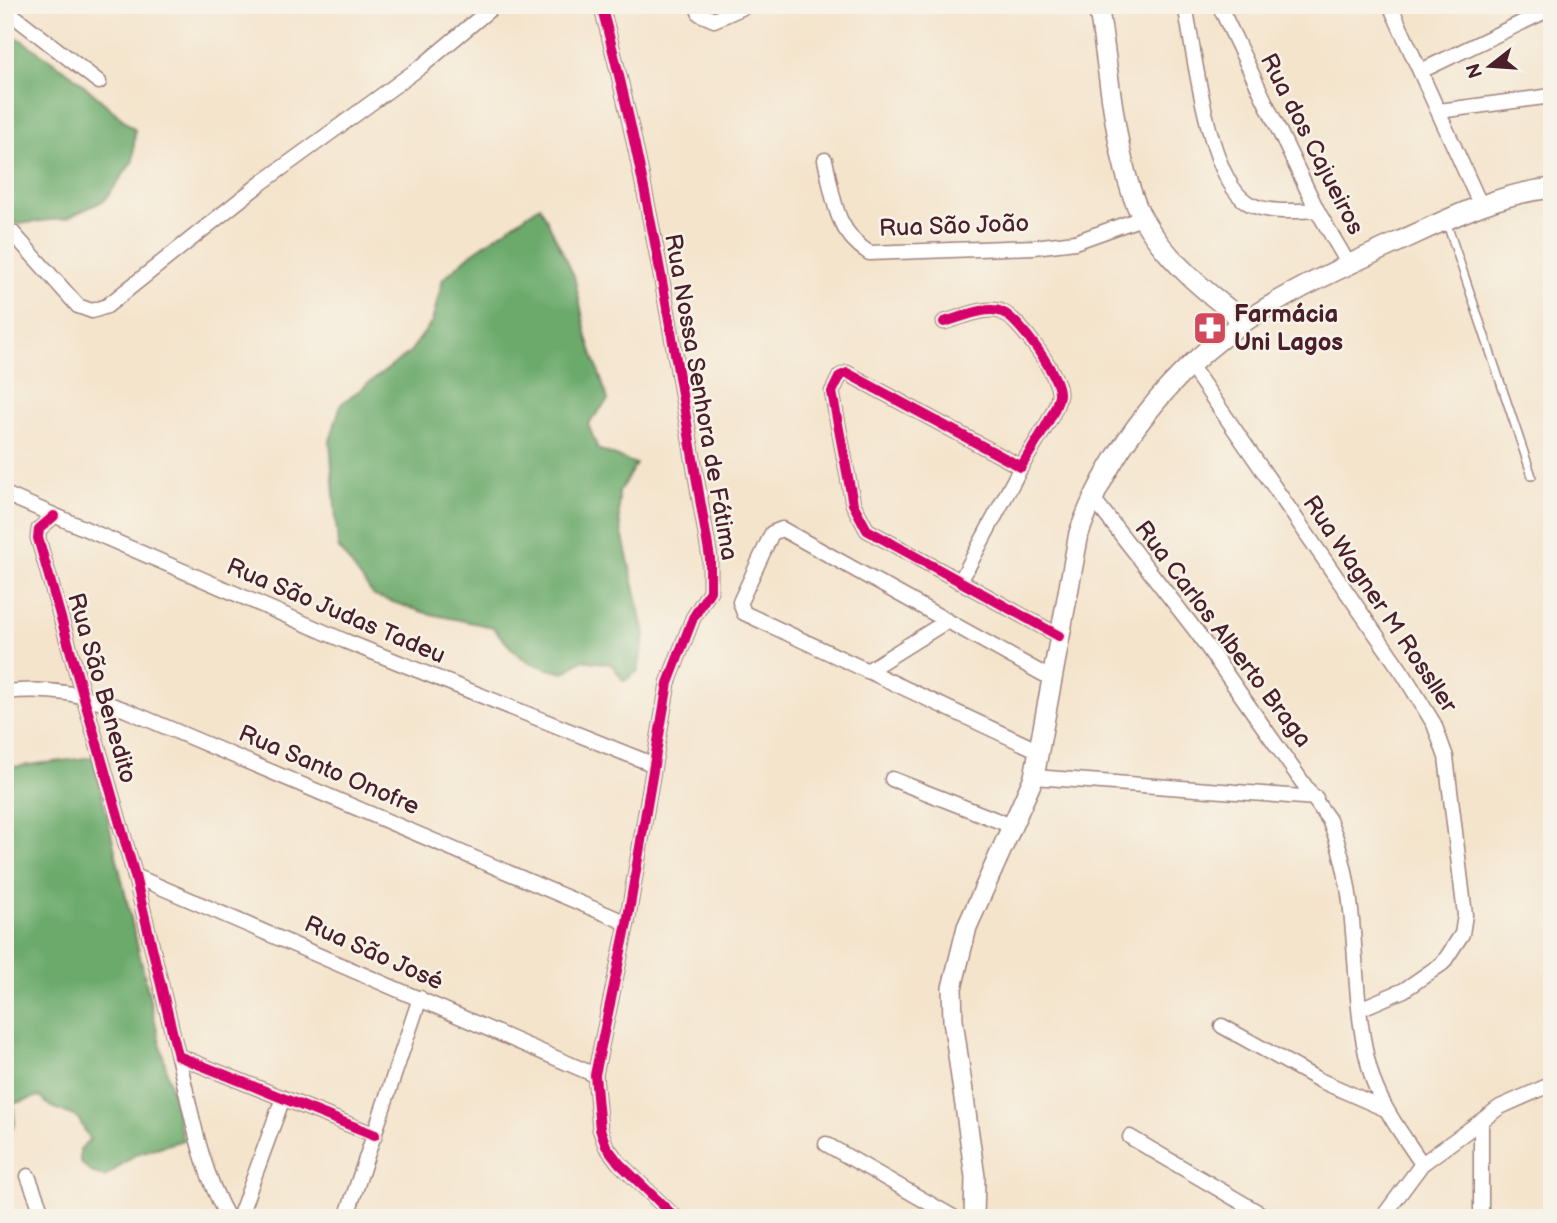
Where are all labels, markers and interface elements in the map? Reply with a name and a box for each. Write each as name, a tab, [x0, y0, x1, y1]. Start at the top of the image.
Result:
north arrow	[1456, 32, 1526, 102]
street label: Rua dos Cajueiros	[1254, 49, 1370, 240]
text: N	[1462, 60, 1488, 81]
street label: Rua São João	[878, 209, 1030, 243]
street label: Rua Nossa Senhora de Fátima	[658, 231, 744, 563]
place label: Farmácia Uni Lagos	[1234, 300, 1343, 357]
pharmacy icon: Farmácia Uni Lagos	[1191, 309, 1229, 347]
street label: Rua Wagner M Rossller	[1297, 490, 1464, 718]
street label: Rua Carlos Alberto Braga	[1128, 515, 1318, 753]
street label: Rua São Judas Tadeu	[222, 552, 450, 670]
street label: Rua São Benedito	[61, 590, 143, 786]
street label: Rua Santo Onofre	[234, 719, 424, 821]
street label: Rua São José	[300, 909, 448, 997]

